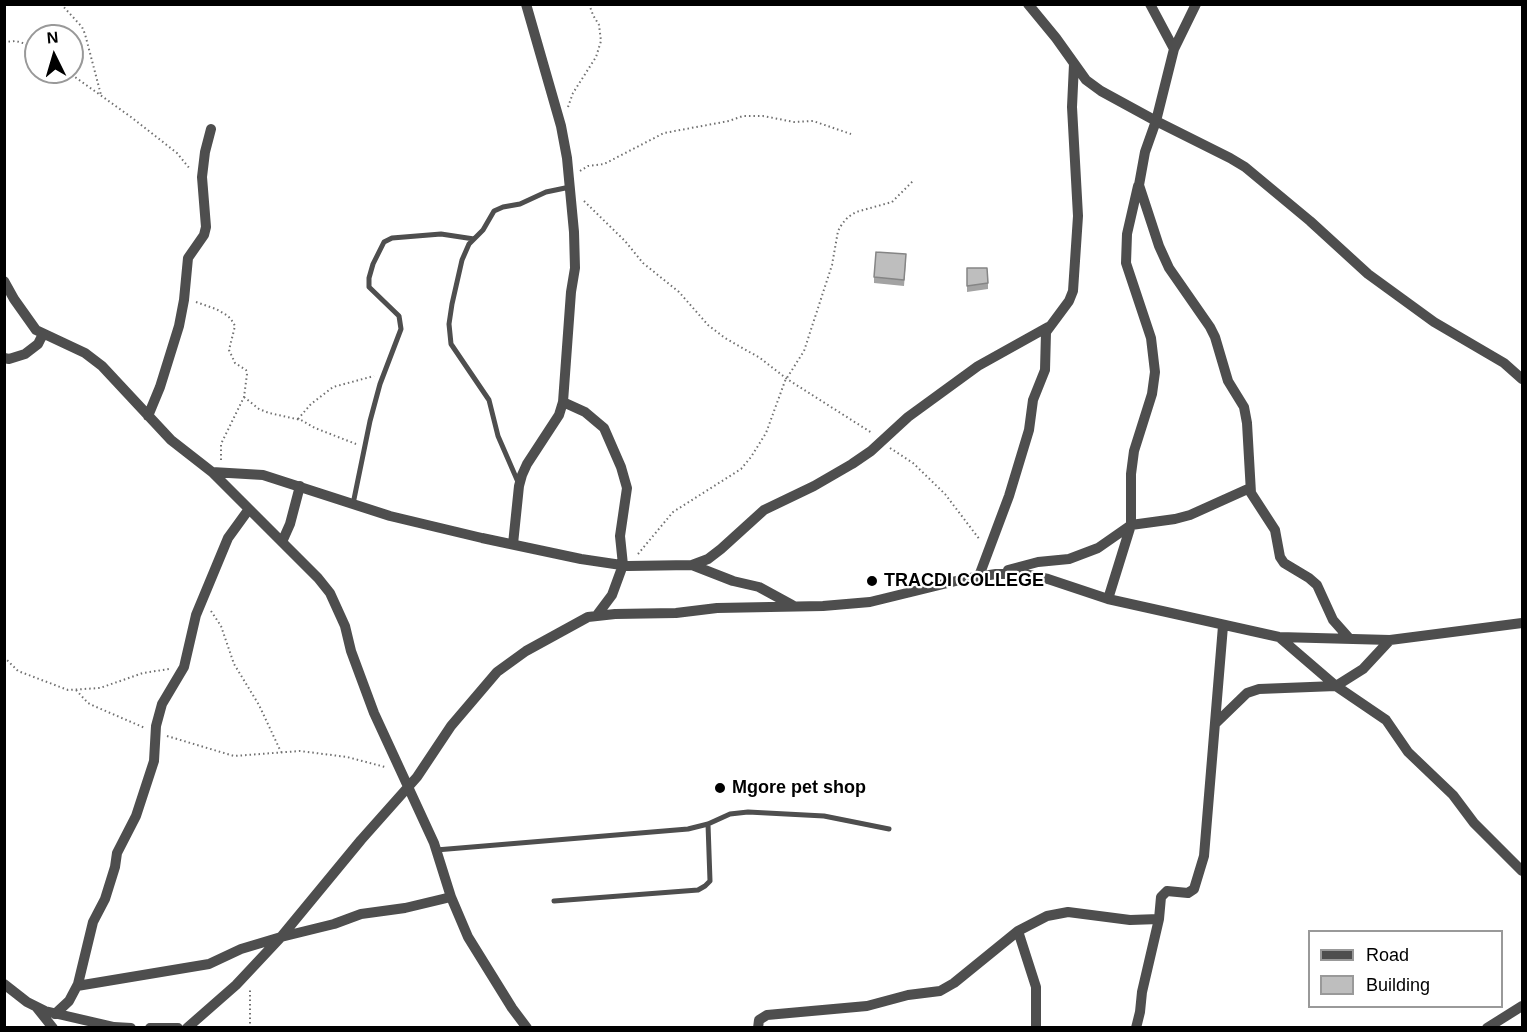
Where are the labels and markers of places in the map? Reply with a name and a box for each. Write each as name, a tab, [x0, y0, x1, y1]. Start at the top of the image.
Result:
place label: TRACDI COLLEGE	[884, 570, 1044, 592]
marker: TRACDI COLLEGE	[865, 574, 879, 588]
place label: Mgore pet shop	[732, 777, 866, 799]
marker: Mgore pet shop	[713, 781, 727, 795]

